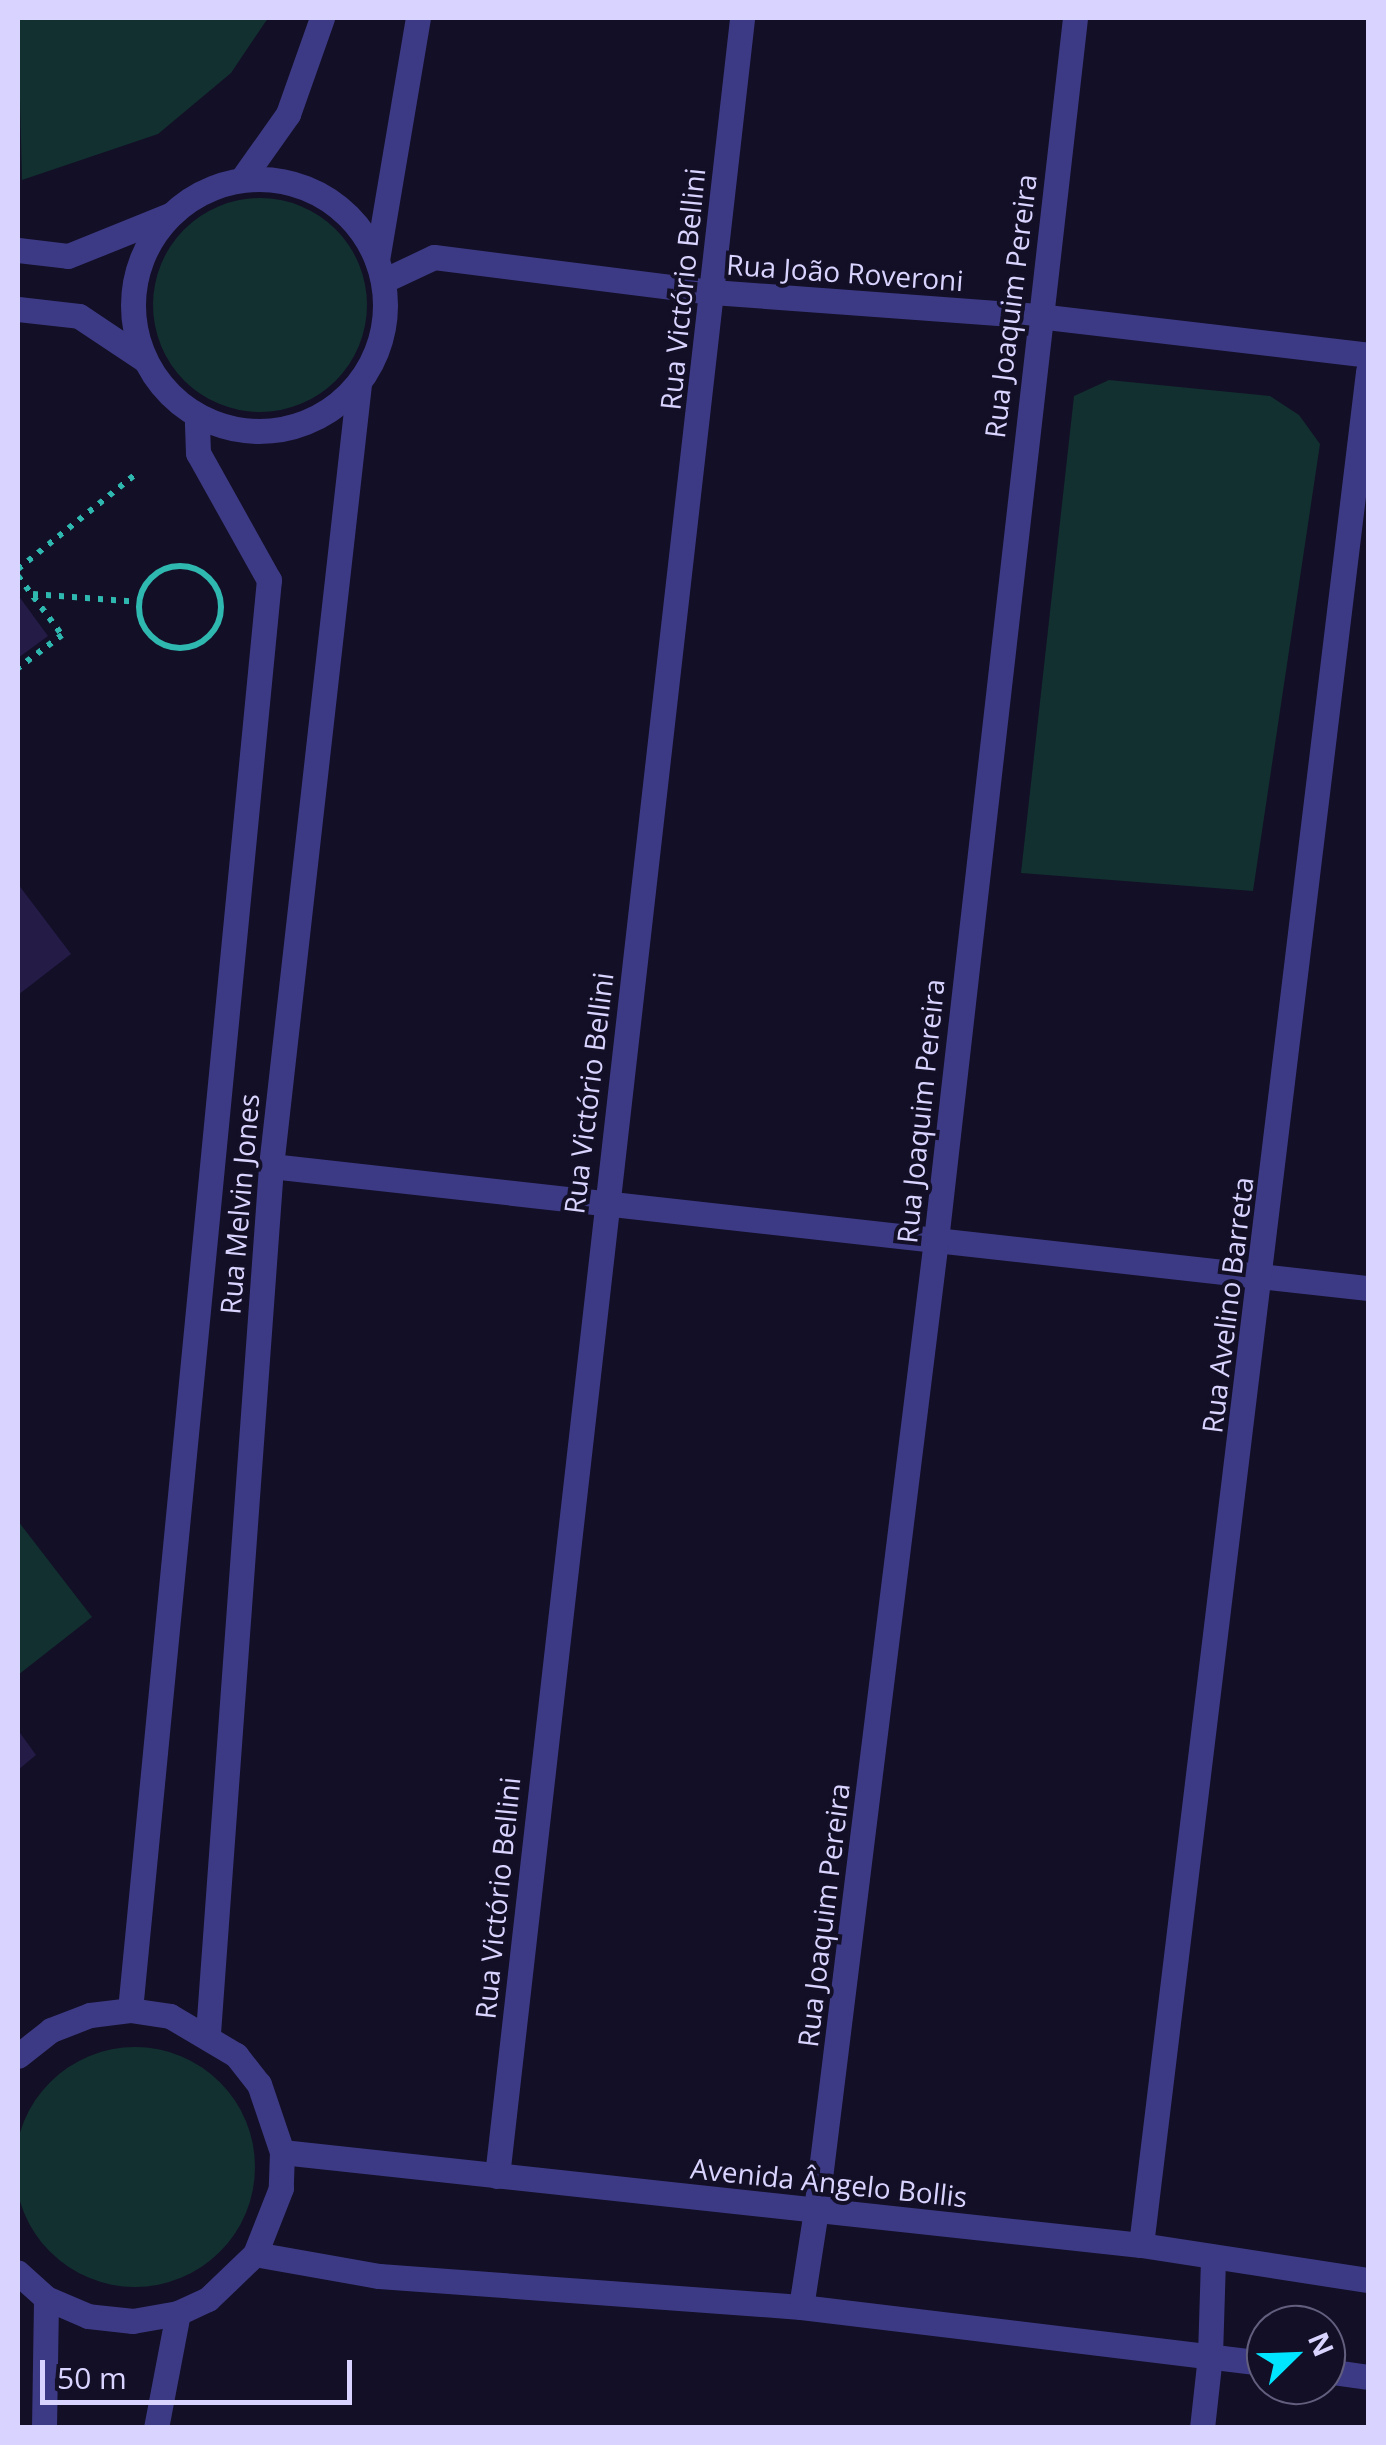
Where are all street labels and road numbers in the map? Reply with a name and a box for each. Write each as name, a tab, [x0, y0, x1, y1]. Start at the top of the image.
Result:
street label: Rua Victório Bellini	[653, 166, 711, 412]
street label: Rua Joaquim Pereira	[977, 172, 1043, 440]
street label: Rua João Roveroni	[725, 247, 965, 297]
street label: Rua Victório Bellini	[557, 970, 619, 1216]
street label: Rua Joaquim Pereira	[889, 977, 951, 1245]
street label: Rua Melvin Jones	[213, 1092, 265, 1316]
street label: Rua Avelino Barreta	[1195, 1175, 1259, 1435]
street label: Rua Victório Bellini	[468, 1775, 526, 2021]
street label: Rua Joaquim Pereira	[790, 1781, 856, 2049]
street label: Avenida Ângelo Bollis	[689, 2151, 969, 2213]

